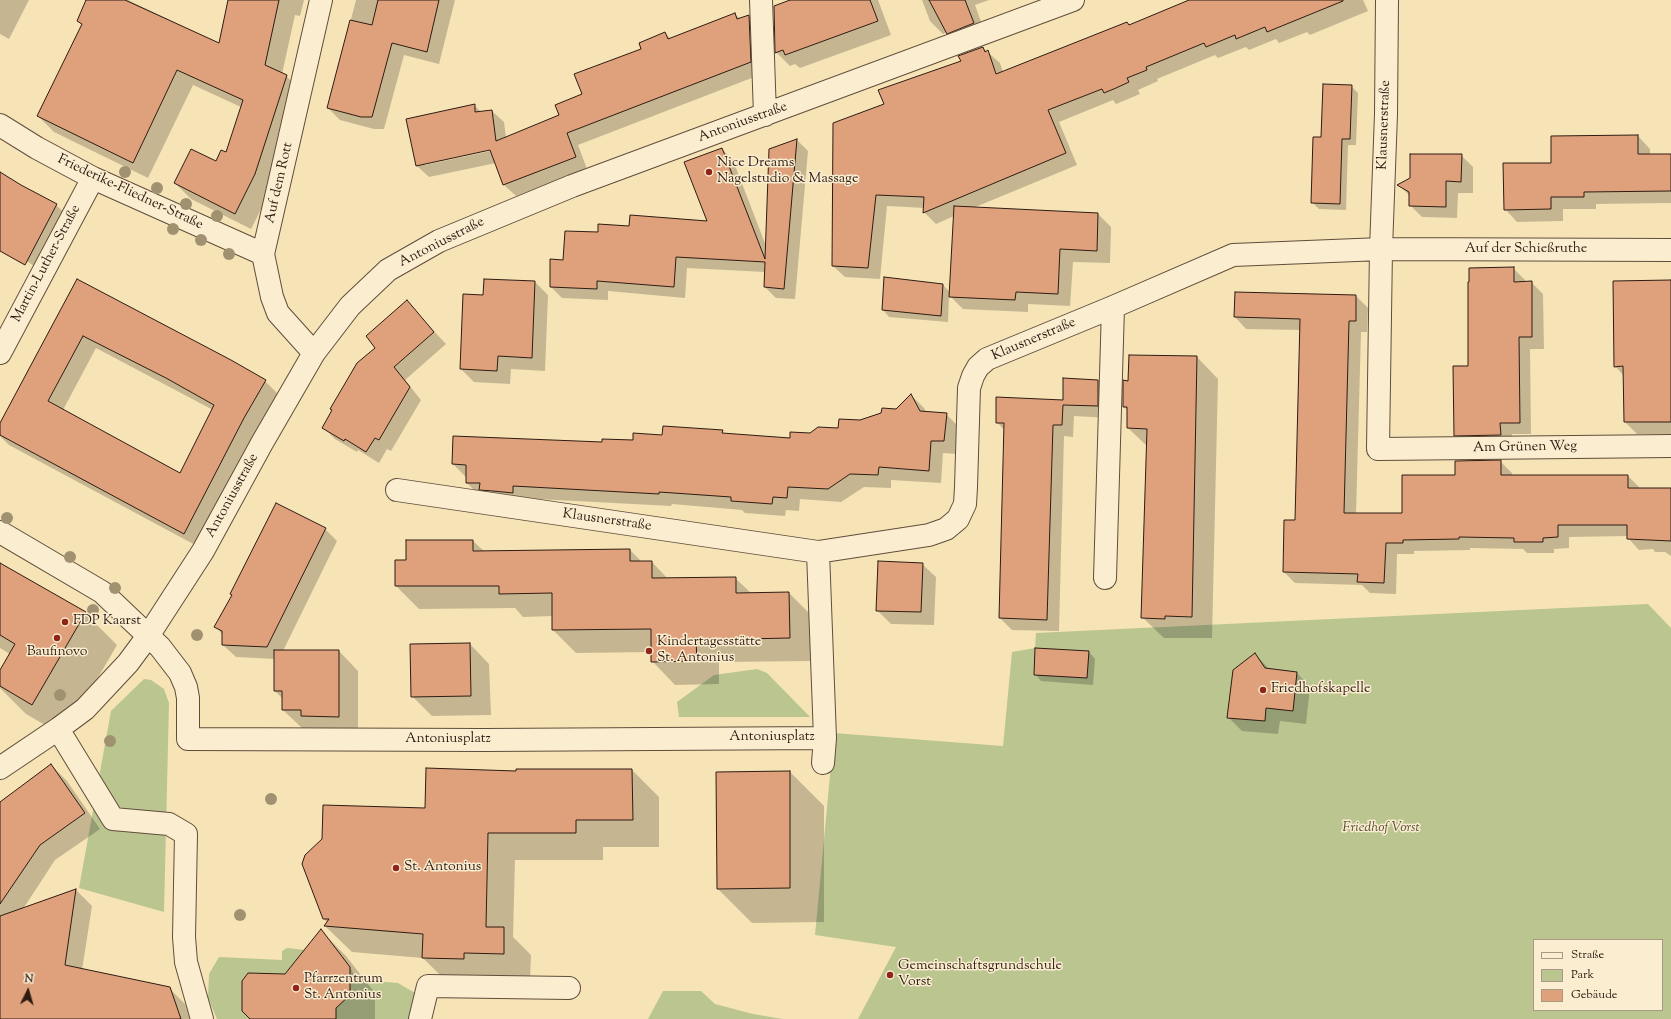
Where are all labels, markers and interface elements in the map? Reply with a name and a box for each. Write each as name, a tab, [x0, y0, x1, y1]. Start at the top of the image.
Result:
street label: Klausnerstraße	[1375, 80, 1395, 170]
street label: Antoniusstraße	[696, 99, 790, 147]
street label: Auf dem Rott	[263, 141, 297, 225]
street label: Friederike-Fliedner-Straße	[54, 152, 206, 234]
place label: Nice Dreams Nagelstudio & Massage	[717, 156, 858, 188]
marker: Nice Dreams Nagelstudio & Massage	[704, 167, 714, 177]
street label: Martin-Luther-Straße	[9, 202, 85, 326]
street label: Antoniusstraße	[396, 214, 488, 272]
street label: Auf der Schießruthe	[1465, 242, 1587, 258]
street label: Klausnerstraße	[989, 315, 1079, 365]
street label: Am Grünen Weg	[1473, 439, 1577, 457]
street label: Antoniusstraße	[203, 451, 263, 541]
street label: Klausnerstraße	[561, 506, 653, 536]
place label: FDP Kaarst	[73, 614, 141, 630]
marker: FDP Kaarst	[60, 617, 70, 627]
marker: Baufinovo	[52, 633, 62, 643]
place label: Kindertagesstätte St. Antonius	[657, 635, 761, 668]
place label: Baufinovo	[27, 645, 87, 661]
marker: Kindertagesstätte St. Antonius	[644, 646, 654, 656]
place label: Friedhofskapelle	[1271, 682, 1371, 698]
marker: Friedhofskapelle	[1258, 685, 1268, 695]
street label: Antoniusplatz	[729, 730, 815, 746]
street label: Antoniusplatz	[405, 732, 491, 748]
park label: Friedhof Vorst	[1342, 821, 1420, 837]
place label: St. Antonius	[404, 860, 481, 876]
marker: St. Antonius	[391, 863, 401, 873]
legend	[1533, 939, 1663, 1011]
text: Straße	[1571, 946, 1604, 964]
place label: Gemeinschaftsgrundschule Vorst	[898, 959, 1062, 992]
text: Park	[1571, 966, 1594, 984]
marker: Gemeinschaftsgrundschule Vorst	[885, 970, 895, 980]
north arrow	[8, 971, 48, 1011]
text: N	[24, 971, 34, 987]
place label: Pfarrzentrum St. Antonius	[304, 972, 383, 1004]
marker: Pfarrzentrum St. Antonius	[291, 983, 301, 993]
text: Gebäude	[1571, 986, 1617, 1004]

